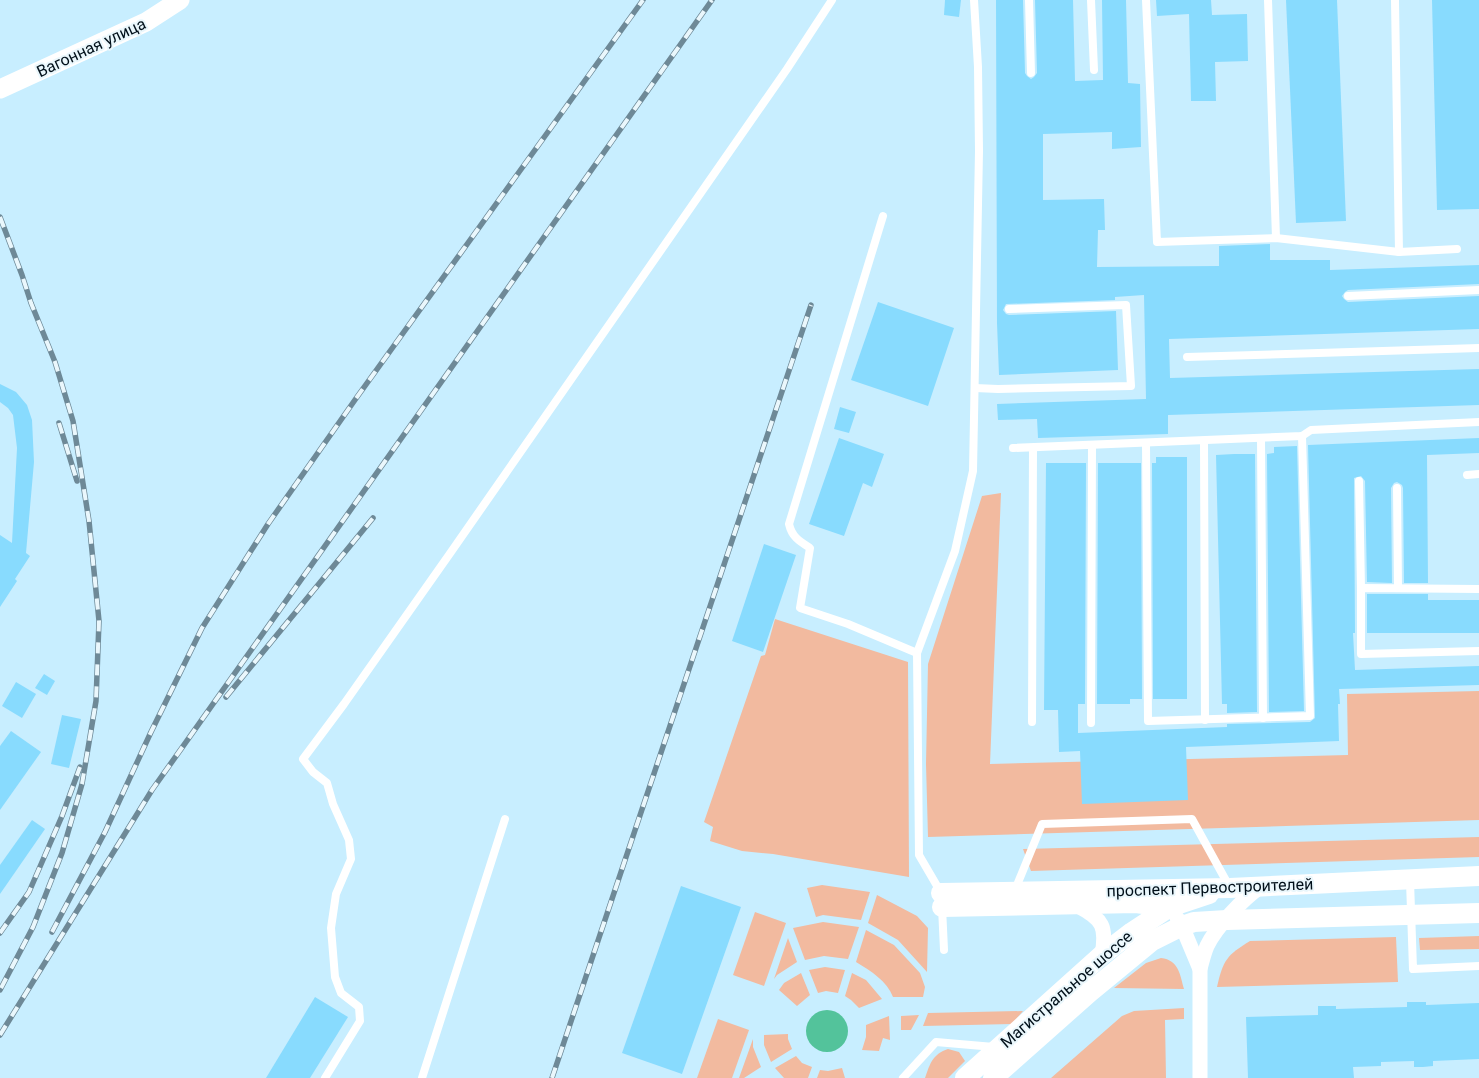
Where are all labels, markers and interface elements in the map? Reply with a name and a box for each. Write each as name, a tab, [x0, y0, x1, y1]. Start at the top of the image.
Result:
street label: Вагонная улица	[34, 14, 149, 81]
street label: проспект Первостроителей	[1106, 874, 1314, 901]
street label: Магистральное шоссе	[997, 927, 1136, 1052]

